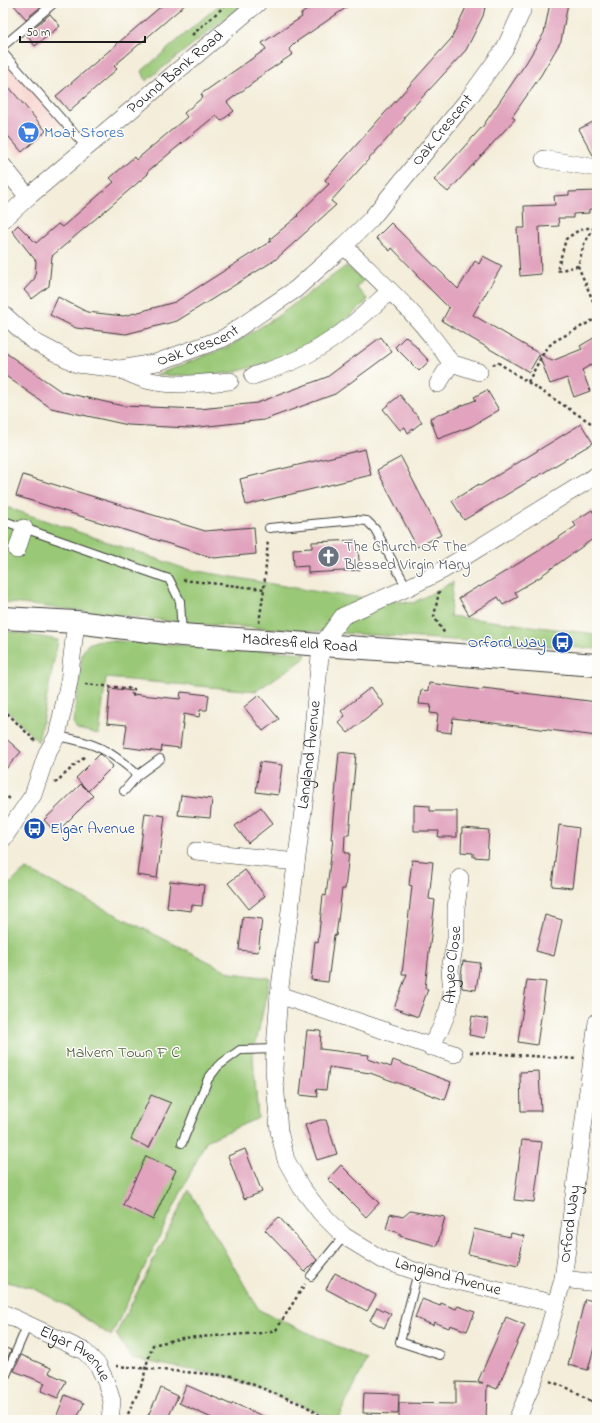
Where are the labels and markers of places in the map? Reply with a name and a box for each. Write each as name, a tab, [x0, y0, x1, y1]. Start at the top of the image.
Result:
supermarket icon: Moat Stores	[16, 120, 42, 146]
place label: Moat Stores	[44, 121, 124, 145]
place label: The Church Of The Blessed Virgin Mary	[343, 535, 471, 577]
church icon: The Church Of The Blessed Virgin Mary	[316, 543, 342, 569]
bus stop icon: Orford Way	[549, 630, 575, 656]
place label: Orford Way	[468, 631, 546, 655]
bus stop icon: Elgar Avenue	[21, 816, 47, 842]
place label: Elgar Avenue	[50, 817, 136, 841]

